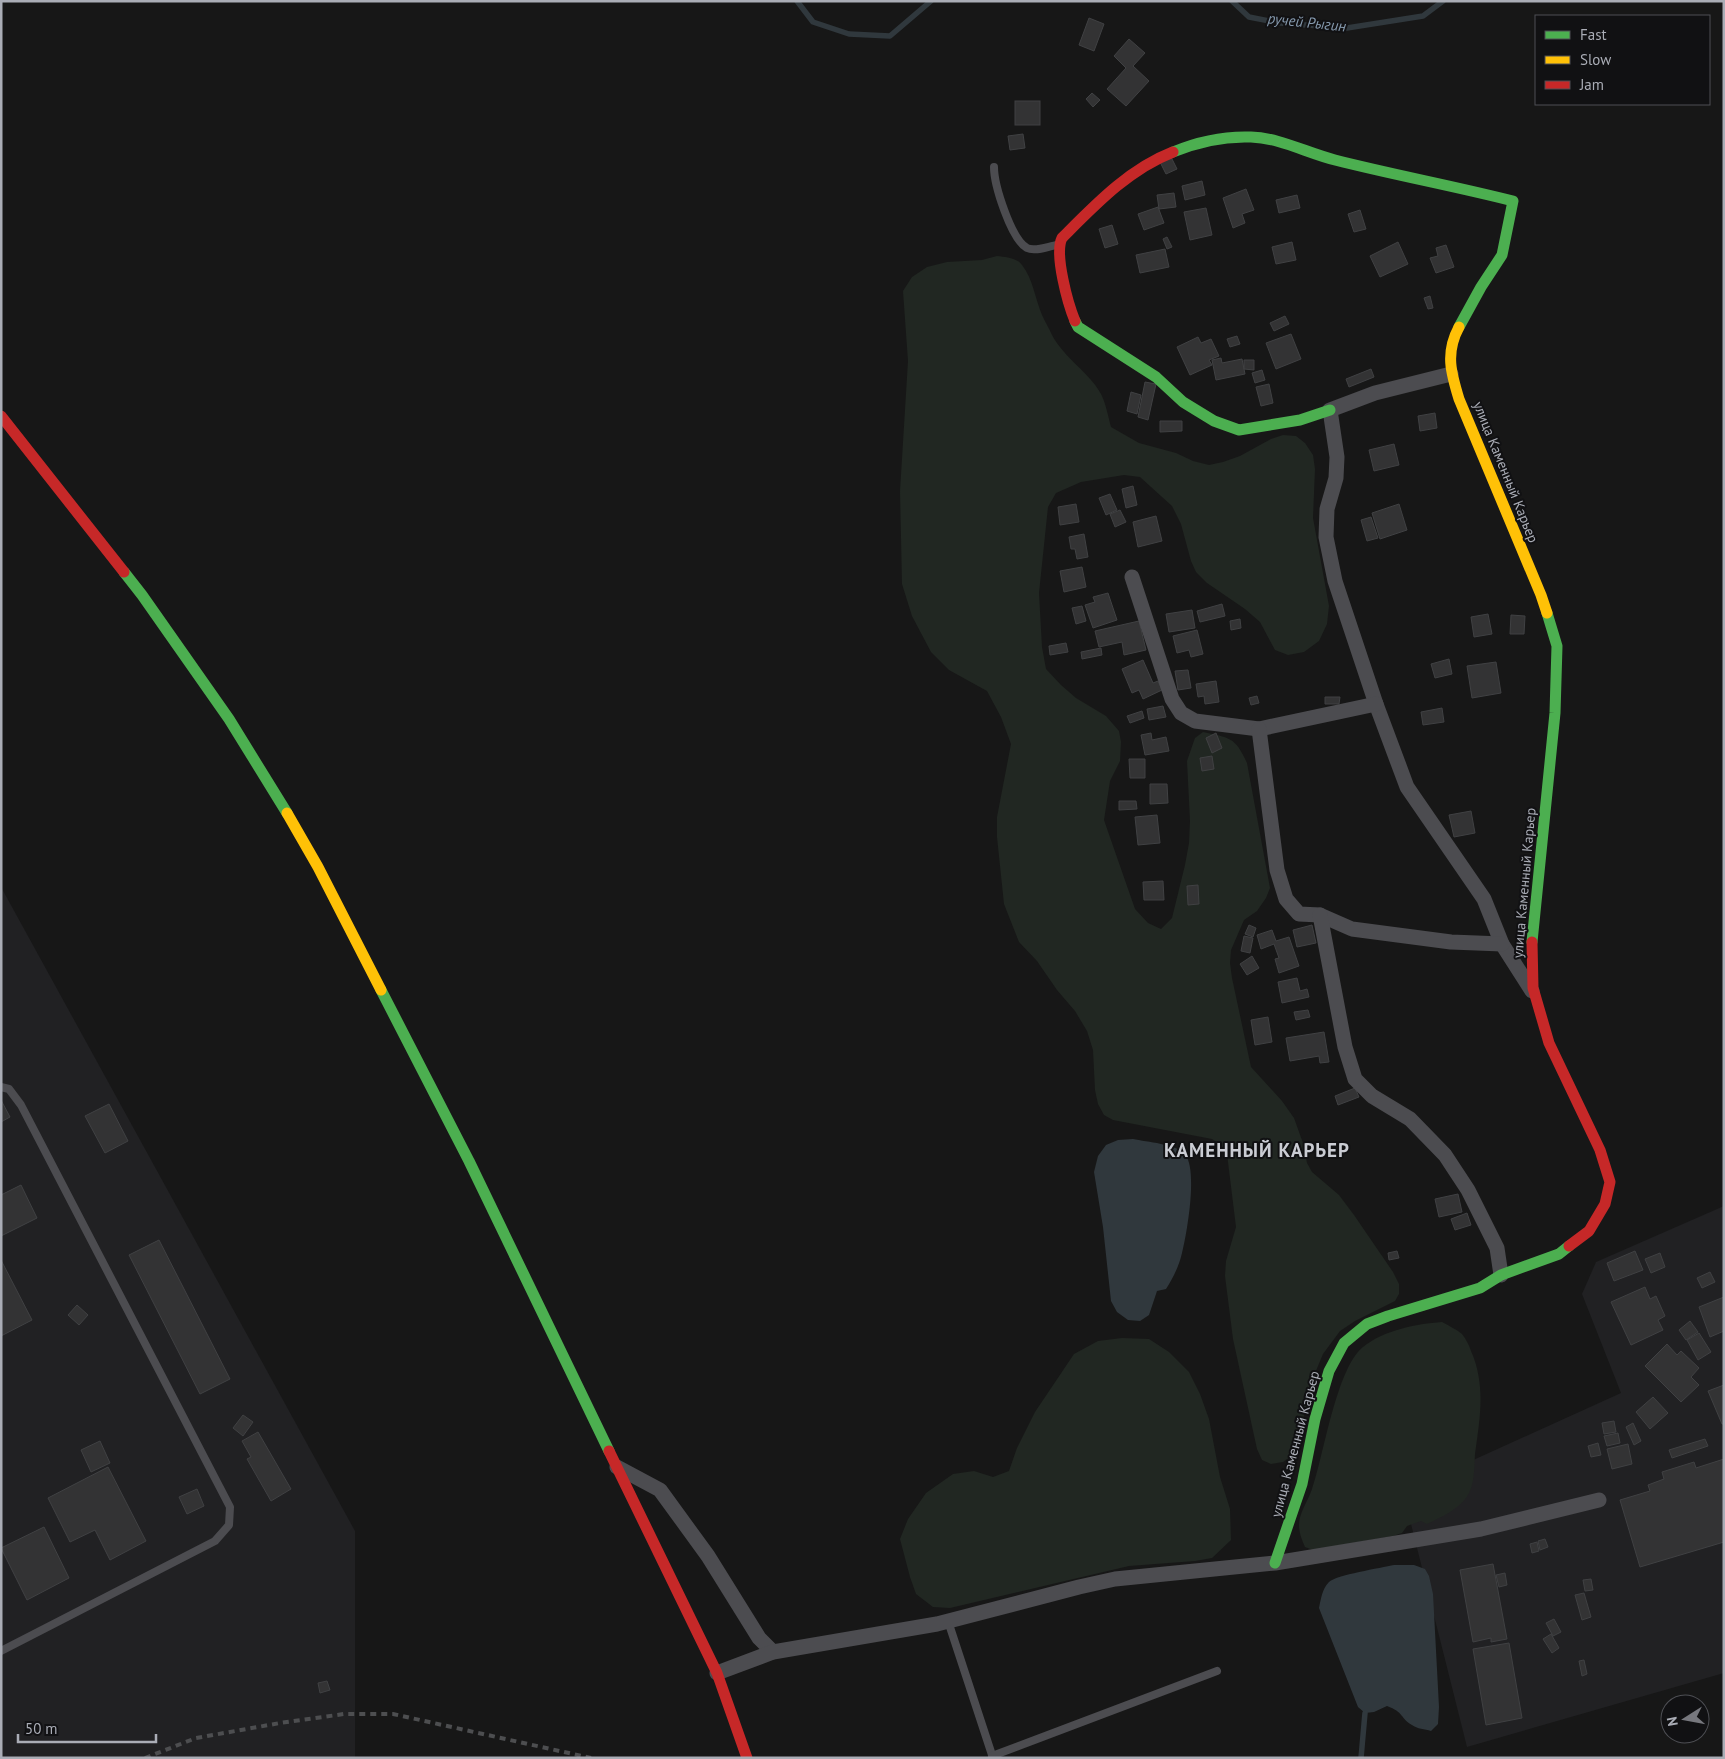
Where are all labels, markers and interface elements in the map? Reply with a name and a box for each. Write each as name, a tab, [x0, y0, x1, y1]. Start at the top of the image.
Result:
water label: ручей Рыгин	[1266, 8, 1347, 36]
legend	[1535, 15, 1710, 105]
text: Fast	[1580, 25, 1607, 44]
text: Slow	[1580, 50, 1611, 69]
text: Jam	[1579, 75, 1604, 94]
street label: улица Каменный Карьер	[1469, 399, 1543, 545]
street label: улица Каменный Карьер	[1508, 807, 1540, 959]
district label: КАМЕННЫЙ КАРЬЕР	[1164, 1138, 1350, 1162]
street label: улица Каменный Карьер	[1267, 1369, 1323, 1519]
north arrow	[1660, 1694, 1710, 1744]
scale bar	[18, 1712, 155, 1744]
text: N	[1663, 1715, 1682, 1728]
text: 50 m	[25, 1719, 58, 1738]

